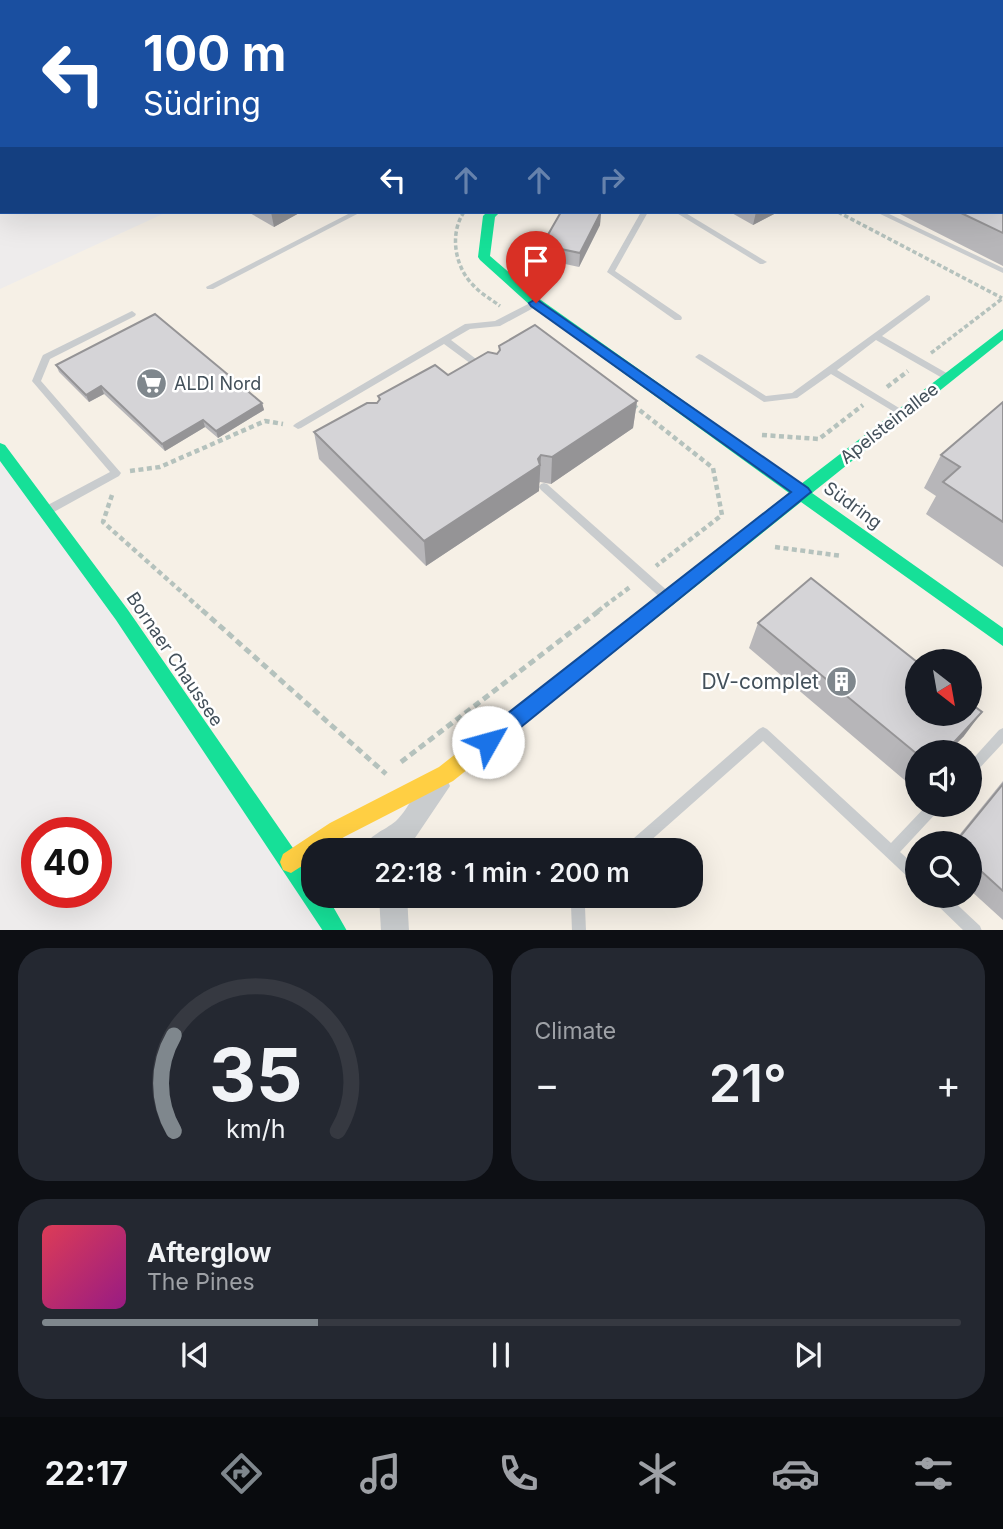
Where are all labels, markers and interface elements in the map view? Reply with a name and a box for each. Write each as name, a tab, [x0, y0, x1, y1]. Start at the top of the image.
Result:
text: 100 m	[143, 24, 287, 83]
icon: left	[28, 28, 119, 119]
text: Südring	[143, 84, 261, 123]
icon: left	[374, 161, 412, 199]
icon: ahead	[447, 161, 485, 199]
icon: ahead	[520, 161, 558, 199]
icon: right	[593, 161, 631, 199]
pin	[506, 231, 566, 303]
icon: arrive	[517, 242, 555, 280]
supermarket icon: ALDI Nord	[134, 366, 168, 400]
place label: ALDI Nord	[174, 373, 261, 394]
street label: Apelsteinallee	[836, 378, 942, 468]
street label: Südring	[820, 477, 886, 533]
street label: Bornaer Chaussee	[122, 588, 228, 730]
north arrow	[905, 649, 982, 726]
map controls	[905, 649, 982, 908]
building icon: DV-complet	[825, 664, 859, 698]
place label: DV-complet	[701, 669, 819, 694]
position arrow	[451, 705, 525, 779]
button: sound	[905, 740, 982, 817]
speed limit sign: 40	[21, 817, 112, 908]
button: search	[905, 831, 982, 908]
text: 22:18 · 1 min · 200 m	[374, 857, 630, 888]
text: Climate	[535, 1017, 616, 1045]
text: 35	[208, 1030, 302, 1119]
text: 21°	[709, 1052, 787, 1115]
text: −	[535, 1061, 560, 1107]
text: +	[936, 1061, 961, 1107]
text: km/h	[226, 1113, 285, 1143]
text: Afterglow	[147, 1237, 271, 1268]
text: The Pines	[147, 1268, 255, 1296]
icon: previous	[176, 1336, 214, 1374]
icon: pause	[482, 1336, 520, 1374]
icon: next	[789, 1336, 827, 1374]
icon: directions	[217, 1449, 266, 1498]
icon: music	[356, 1449, 405, 1498]
icon: phone	[494, 1449, 543, 1498]
icon: climate	[633, 1449, 682, 1498]
icon: car	[771, 1449, 820, 1498]
icon: filters	[909, 1449, 958, 1498]
text: 22:17	[45, 1454, 128, 1493]

